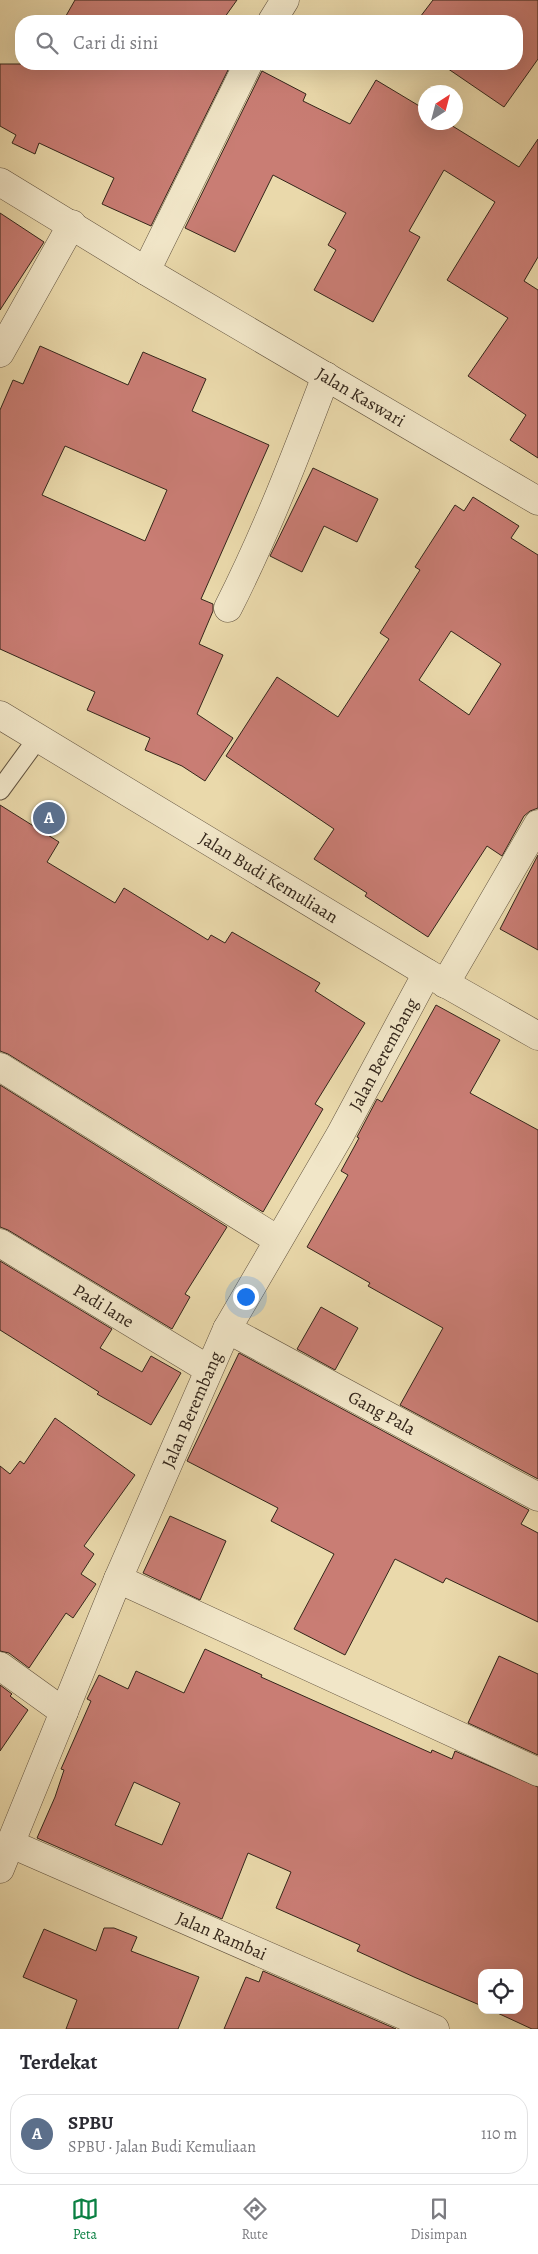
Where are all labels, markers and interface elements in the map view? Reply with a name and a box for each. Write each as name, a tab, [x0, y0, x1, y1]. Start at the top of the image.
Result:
search box	[15, 15, 523, 70]
icon: search	[33, 29, 61, 57]
text: Cari di sini	[73, 30, 158, 56]
north arrow	[418, 85, 463, 130]
street label: Jalan Kaswari	[312, 361, 410, 433]
pin: A	[33, 799, 65, 837]
street label: Jalan Budi Kemuliaan	[195, 826, 343, 929]
street label: Jalan Berembang	[343, 994, 423, 1115]
street label: Padi lane	[69, 1278, 138, 1333]
your location	[233, 1284, 259, 1310]
street label: Jalan Berembang	[156, 1347, 228, 1472]
street label: Gang Pala	[344, 1385, 420, 1441]
street label: Jalan Rambai	[173, 1906, 271, 1966]
map controls	[478, 1969, 523, 2014]
button: locate	[478, 1969, 523, 2014]
text: Terdekat	[20, 2048, 98, 2076]
text: SPBU	[68, 2110, 114, 2136]
text: A	[32, 2123, 42, 2145]
text: 110 m	[481, 2123, 517, 2145]
text: SPBU · Jalan Budi Kemuliaan	[68, 2136, 256, 2158]
tab: Peta	[71, 2195, 99, 2244]
tab: Rute	[241, 2195, 269, 2244]
tab: Disimpan	[410, 2195, 467, 2244]

